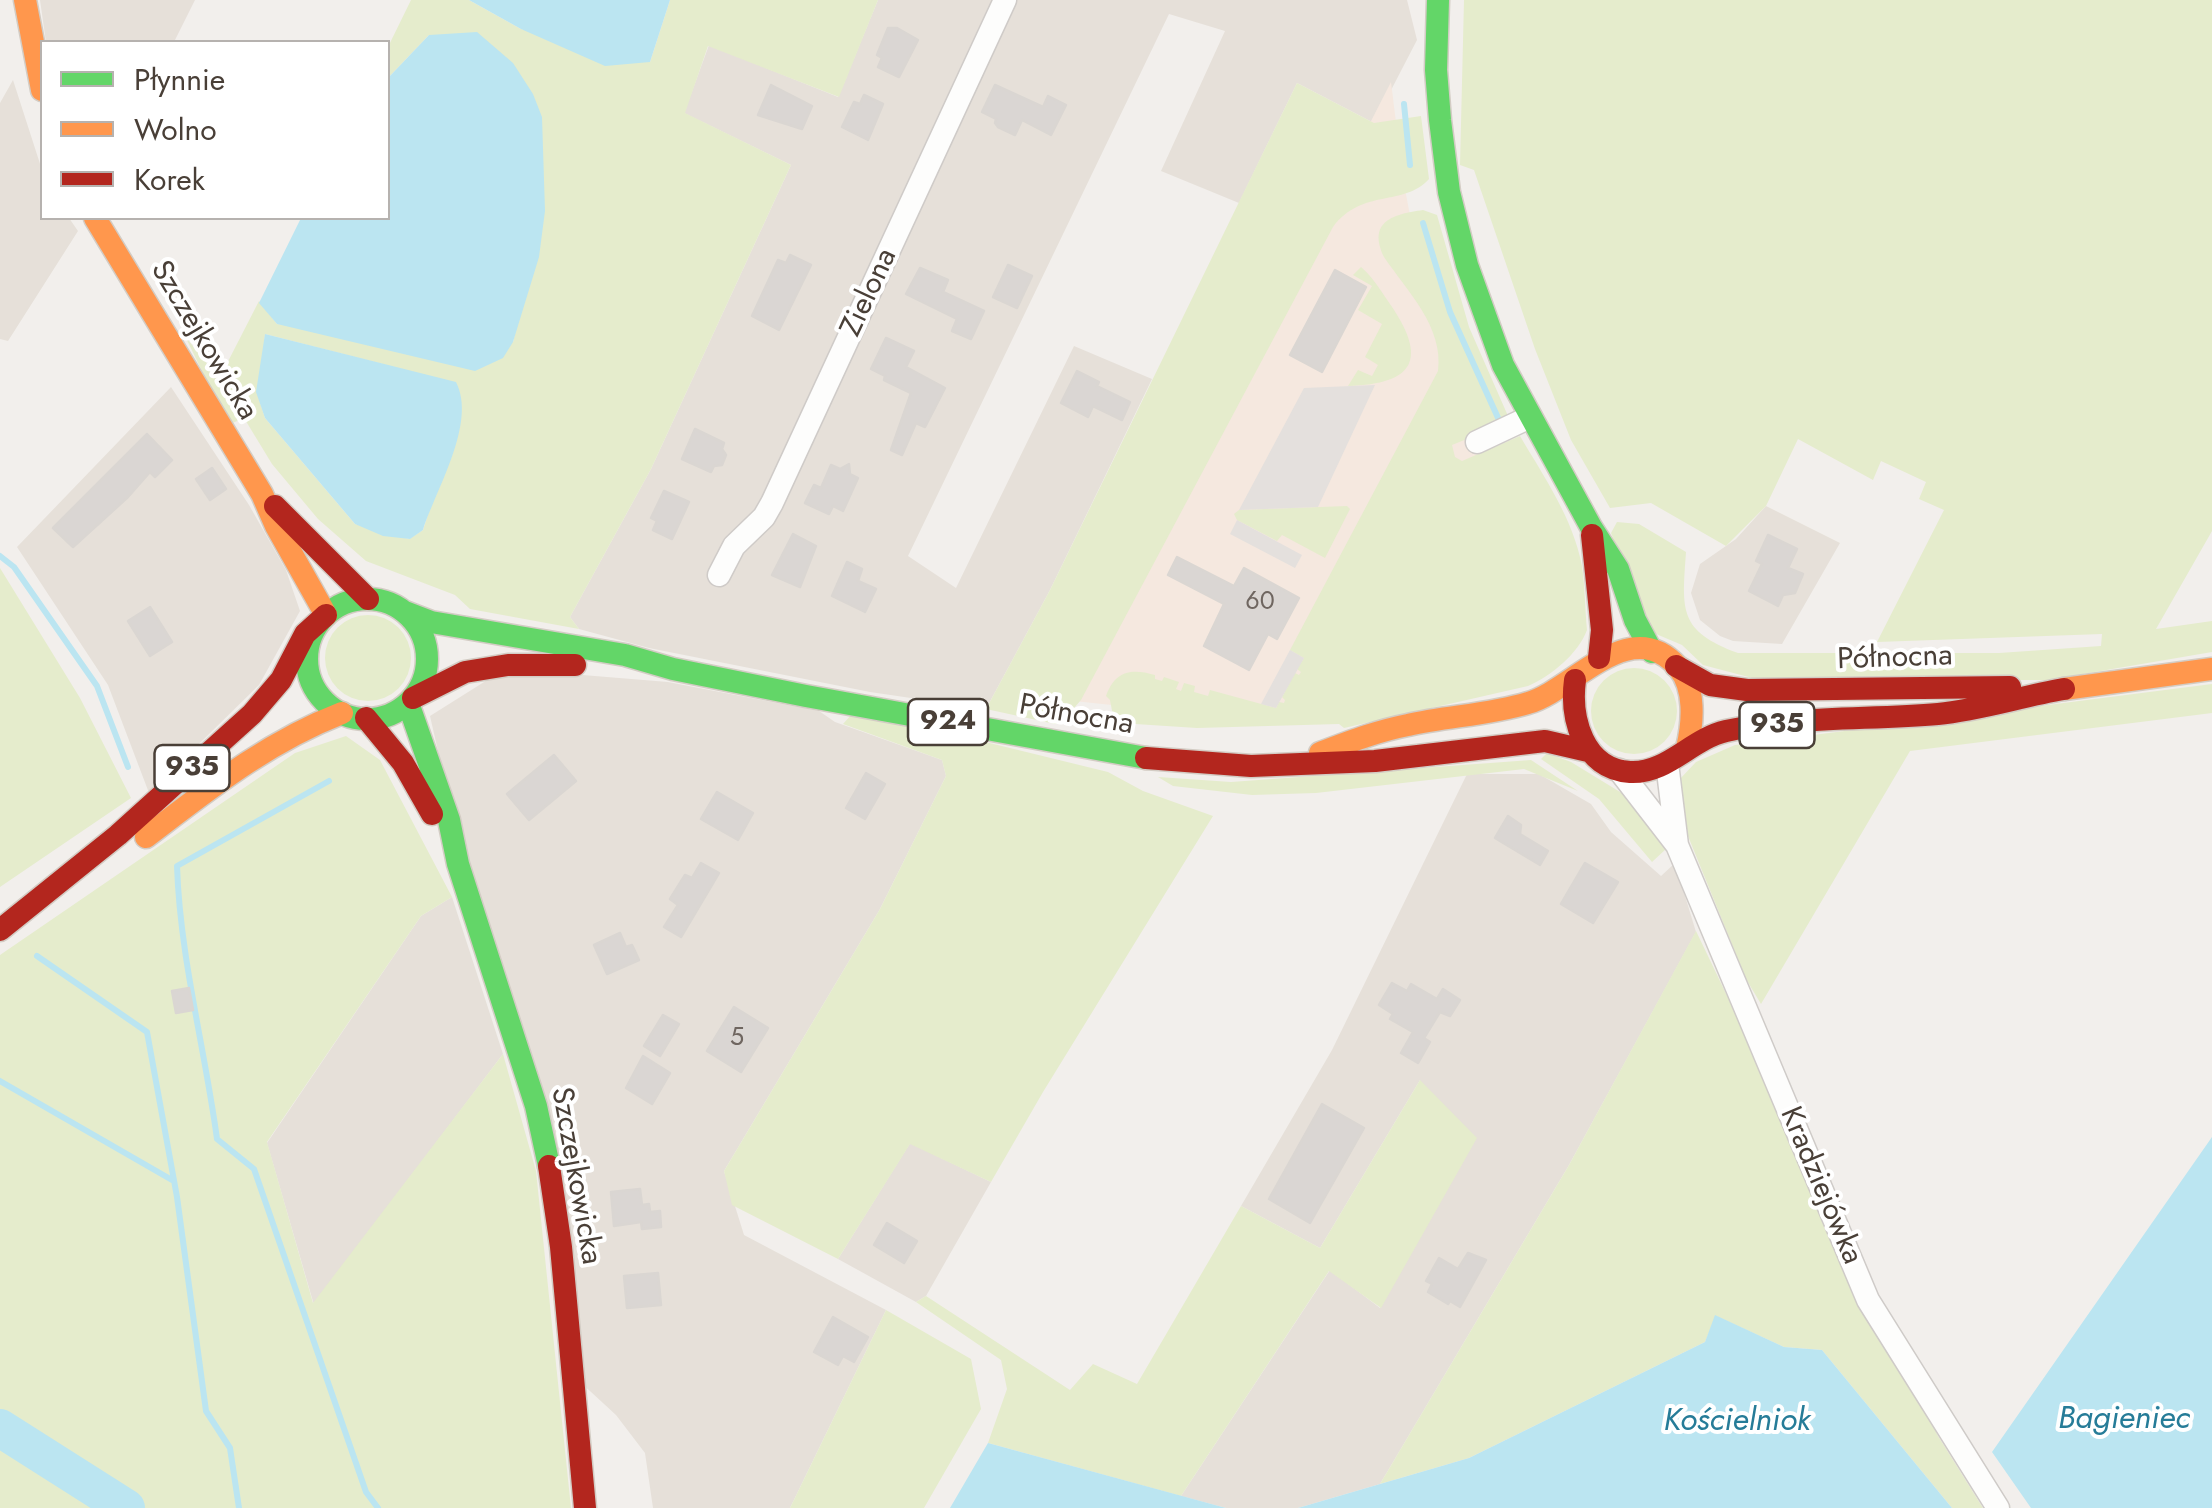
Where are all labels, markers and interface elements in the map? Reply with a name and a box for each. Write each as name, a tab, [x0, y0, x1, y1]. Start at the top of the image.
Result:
legend	[40, 40, 390, 220]
text: Płynnie	[134, 58, 225, 101]
text: Wolno	[134, 108, 217, 151]
text: Korek	[134, 158, 205, 201]
street label: Zielona	[834, 243, 906, 343]
street label: Szczejkowicka	[141, 255, 265, 427]
house number: 60	[1245, 588, 1275, 618]
street label: Północna	[1837, 639, 1953, 679]
street label: Północna	[1016, 688, 1136, 744]
road number: 924	[908, 699, 988, 745]
road number: 935	[1740, 702, 1814, 748]
road number: 935	[154, 745, 230, 791]
house number: 5	[730, 1024, 744, 1054]
street label: Szczejkowicka	[542, 1085, 608, 1267]
street label: Kradziejówka	[1771, 1102, 1869, 1270]
water label: Bagieniec	[2058, 1401, 2190, 1439]
water label: Kościelniok	[1663, 1403, 1811, 1441]

